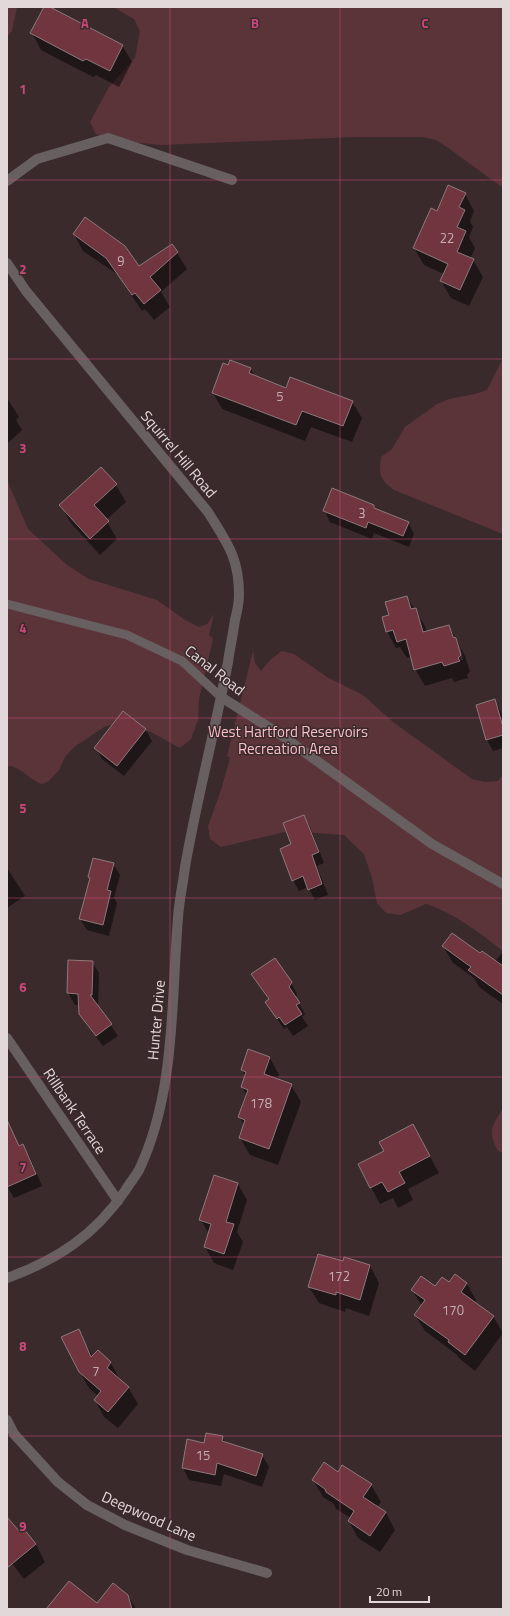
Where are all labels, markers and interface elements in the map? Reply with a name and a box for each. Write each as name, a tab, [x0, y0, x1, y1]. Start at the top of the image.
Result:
text: A	[81, 13, 89, 33]
text: B	[251, 13, 259, 33]
text: C	[421, 13, 429, 33]
text: 1	[19, 79, 27, 99]
house number: 22	[440, 228, 454, 248]
house number: 9	[117, 251, 125, 271]
text: 2	[19, 259, 27, 279]
house number: 5	[276, 386, 284, 406]
street label: Squirrel Hill Road	[135, 405, 223, 503]
text: 3	[19, 438, 27, 458]
house number: 3	[358, 503, 366, 523]
text: 4	[19, 618, 27, 638]
street label: Canal Road	[180, 639, 250, 701]
park label: West Hartford Reservoirs Recreation Area	[208, 720, 368, 760]
text: 5	[19, 798, 27, 818]
text: 6	[19, 977, 27, 997]
street label: Hunter Drive	[141, 979, 171, 1061]
street label: Rillbank Terrace	[38, 1063, 112, 1159]
house number: 178	[250, 1093, 272, 1113]
text: 7	[19, 1157, 27, 1177]
house number: 172	[328, 1266, 350, 1286]
house number: 170	[442, 1300, 464, 1320]
text: 8	[19, 1336, 27, 1356]
house number: 7	[92, 1361, 100, 1381]
house number: 15	[196, 1445, 210, 1465]
street label: Deepwood Lane	[98, 1485, 200, 1547]
text: 9	[19, 1516, 27, 1536]
scale bar	[370, 1578, 429, 1604]
text: 20 m	[376, 1582, 402, 1601]

